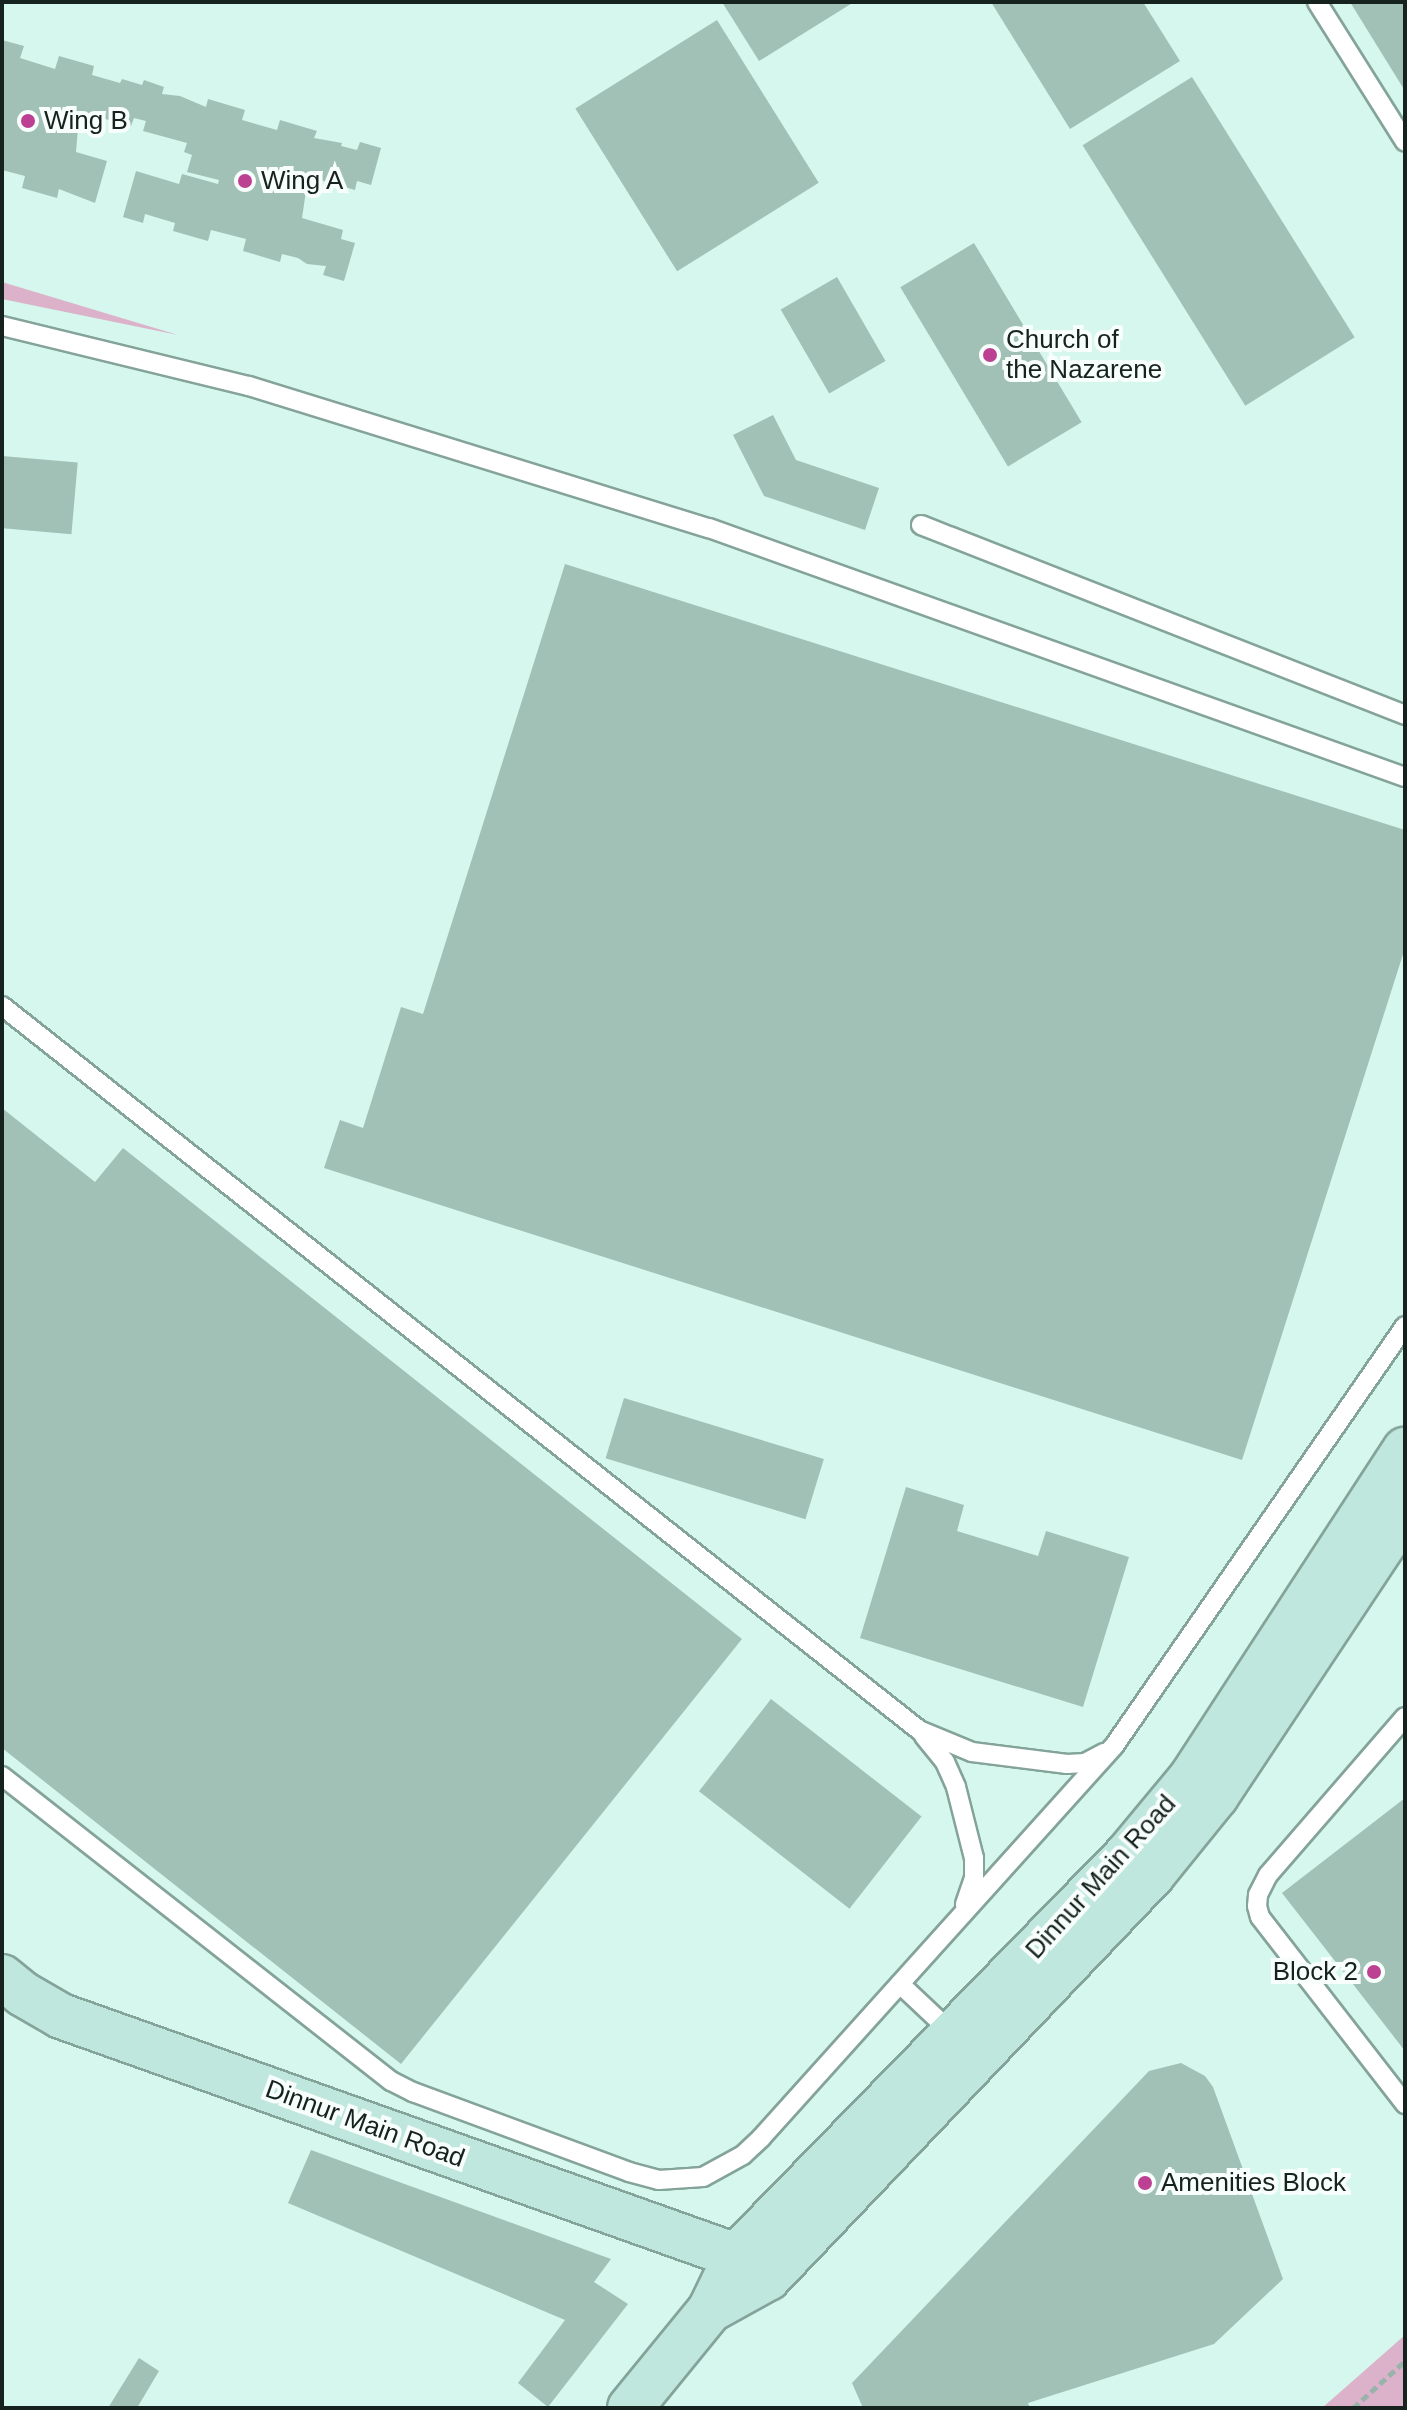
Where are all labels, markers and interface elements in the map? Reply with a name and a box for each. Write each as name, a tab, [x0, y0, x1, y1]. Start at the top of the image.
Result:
place label: Wing B	[44, 105, 128, 137]
marker: Wing B	[19, 112, 37, 130]
place label: Wing A	[261, 165, 345, 197]
marker: Wing A	[236, 172, 254, 190]
place label: Church of the Nazarene	[1006, 324, 1162, 386]
marker: Church of the Nazarene	[981, 346, 999, 364]
street label: Dinnur Main Road	[1019, 1789, 1183, 1965]
place label: Block 2	[1273, 1956, 1358, 1988]
marker: Block 2	[1365, 1963, 1383, 1981]
street label: Dinnur Main Road	[261, 2074, 469, 2174]
place label: Amenities Block	[1161, 2167, 1346, 2199]
marker: Amenities Block	[1136, 2174, 1154, 2192]

